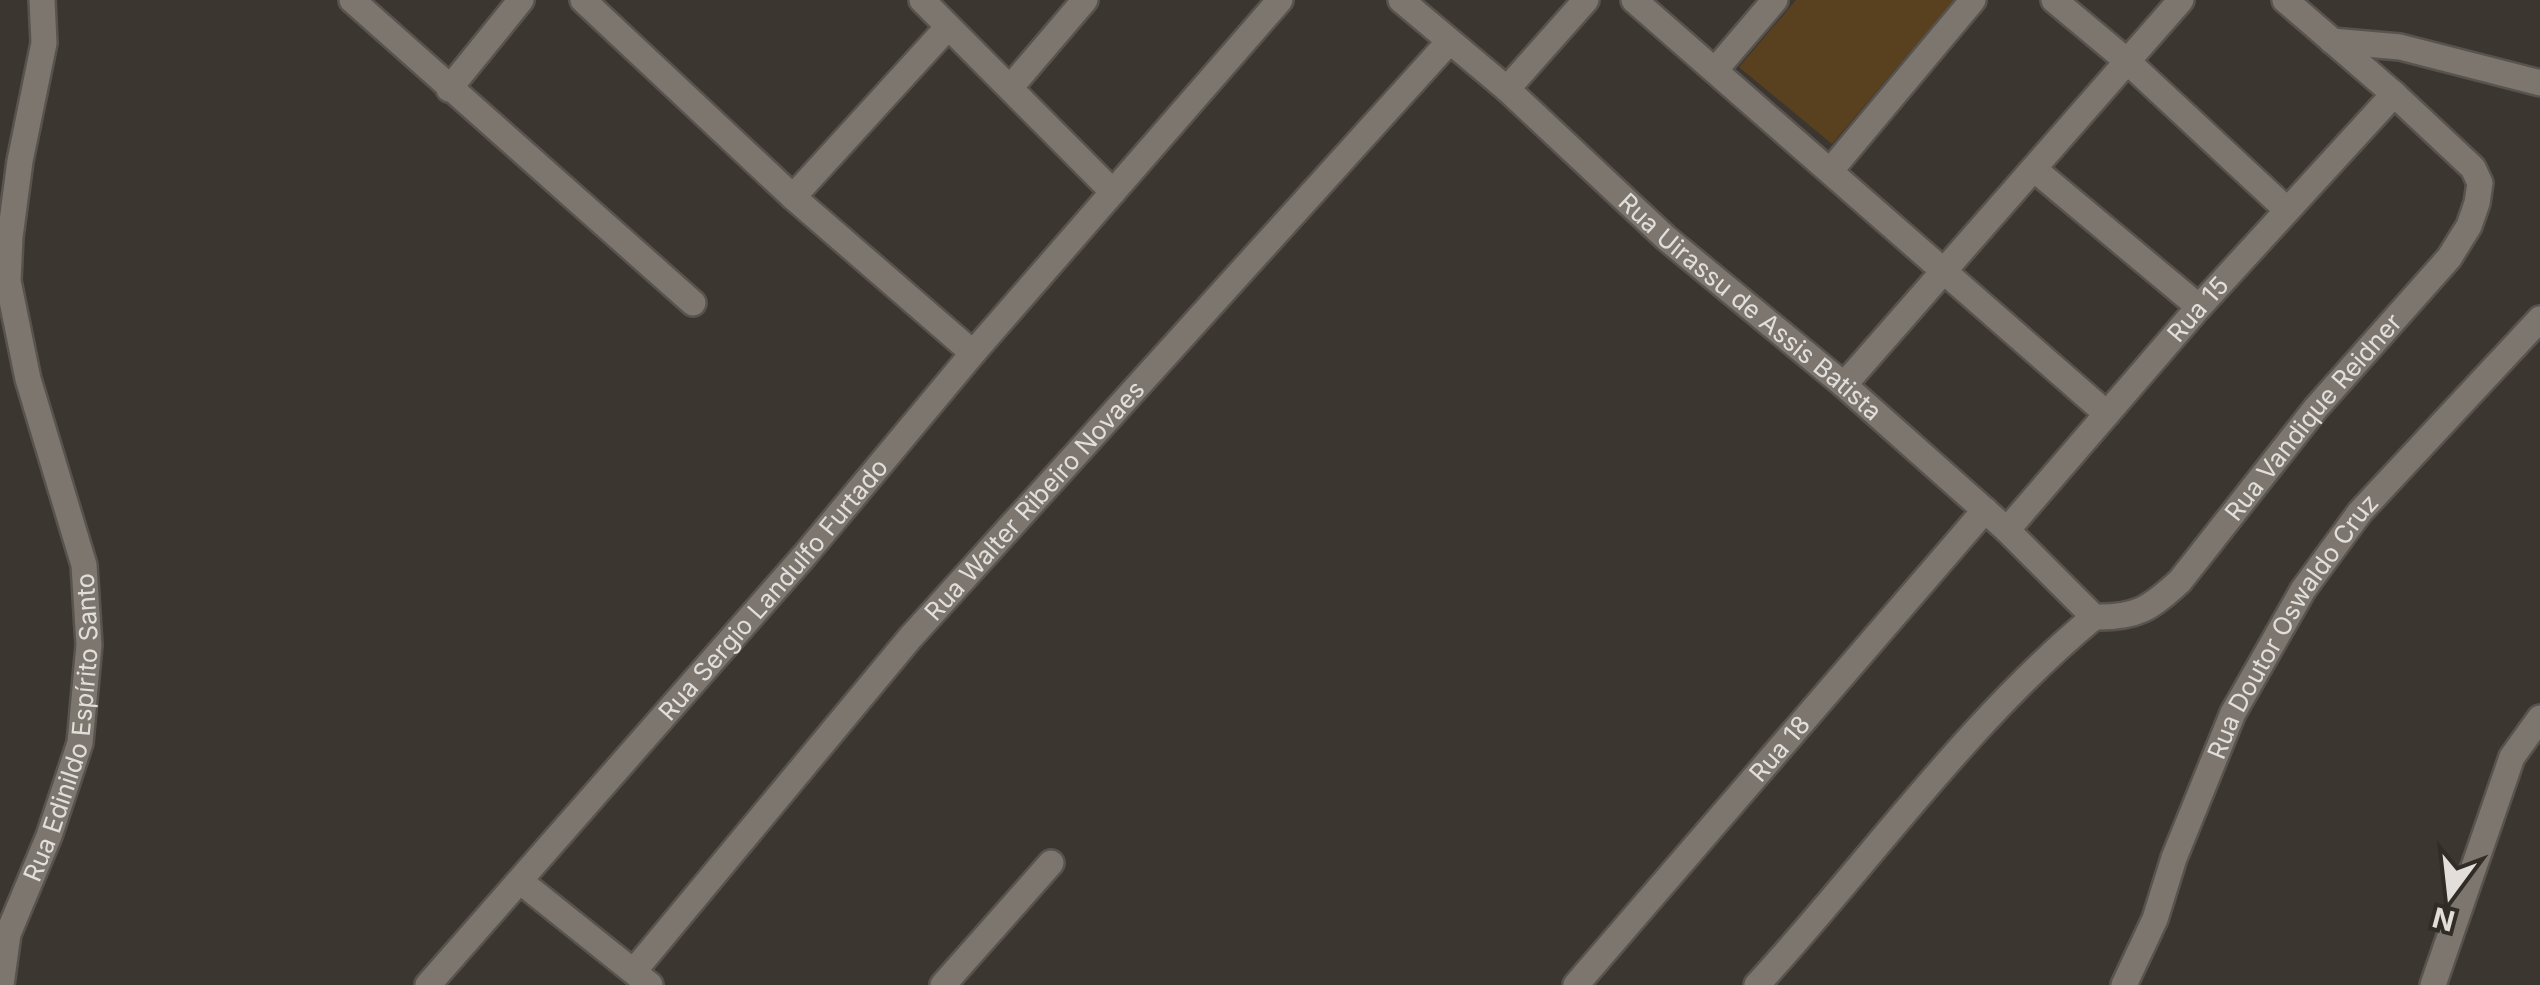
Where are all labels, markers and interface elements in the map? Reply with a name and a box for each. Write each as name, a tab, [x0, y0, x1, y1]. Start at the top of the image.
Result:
street label: Rua Uirassu de Assis Batista	[1613, 187, 1888, 426]
street label: Rua 15	[2161, 270, 2235, 348]
street label: Rua Vandique Reidner	[2218, 307, 2408, 527]
street label: Rua Walter Ribeiro Novaes	[918, 374, 1151, 627]
street label: Rua Sergio Landulfo Furtado	[652, 452, 894, 726]
street label: Rua Doutor Oswaldo Cruz	[2201, 488, 2384, 763]
street label: Rua Edinildo Espírito Santo	[17, 572, 104, 886]
street label: Rua 18	[1743, 709, 1816, 788]
north arrow	[2400, 845, 2500, 945]
text: N	[2429, 900, 2458, 938]

